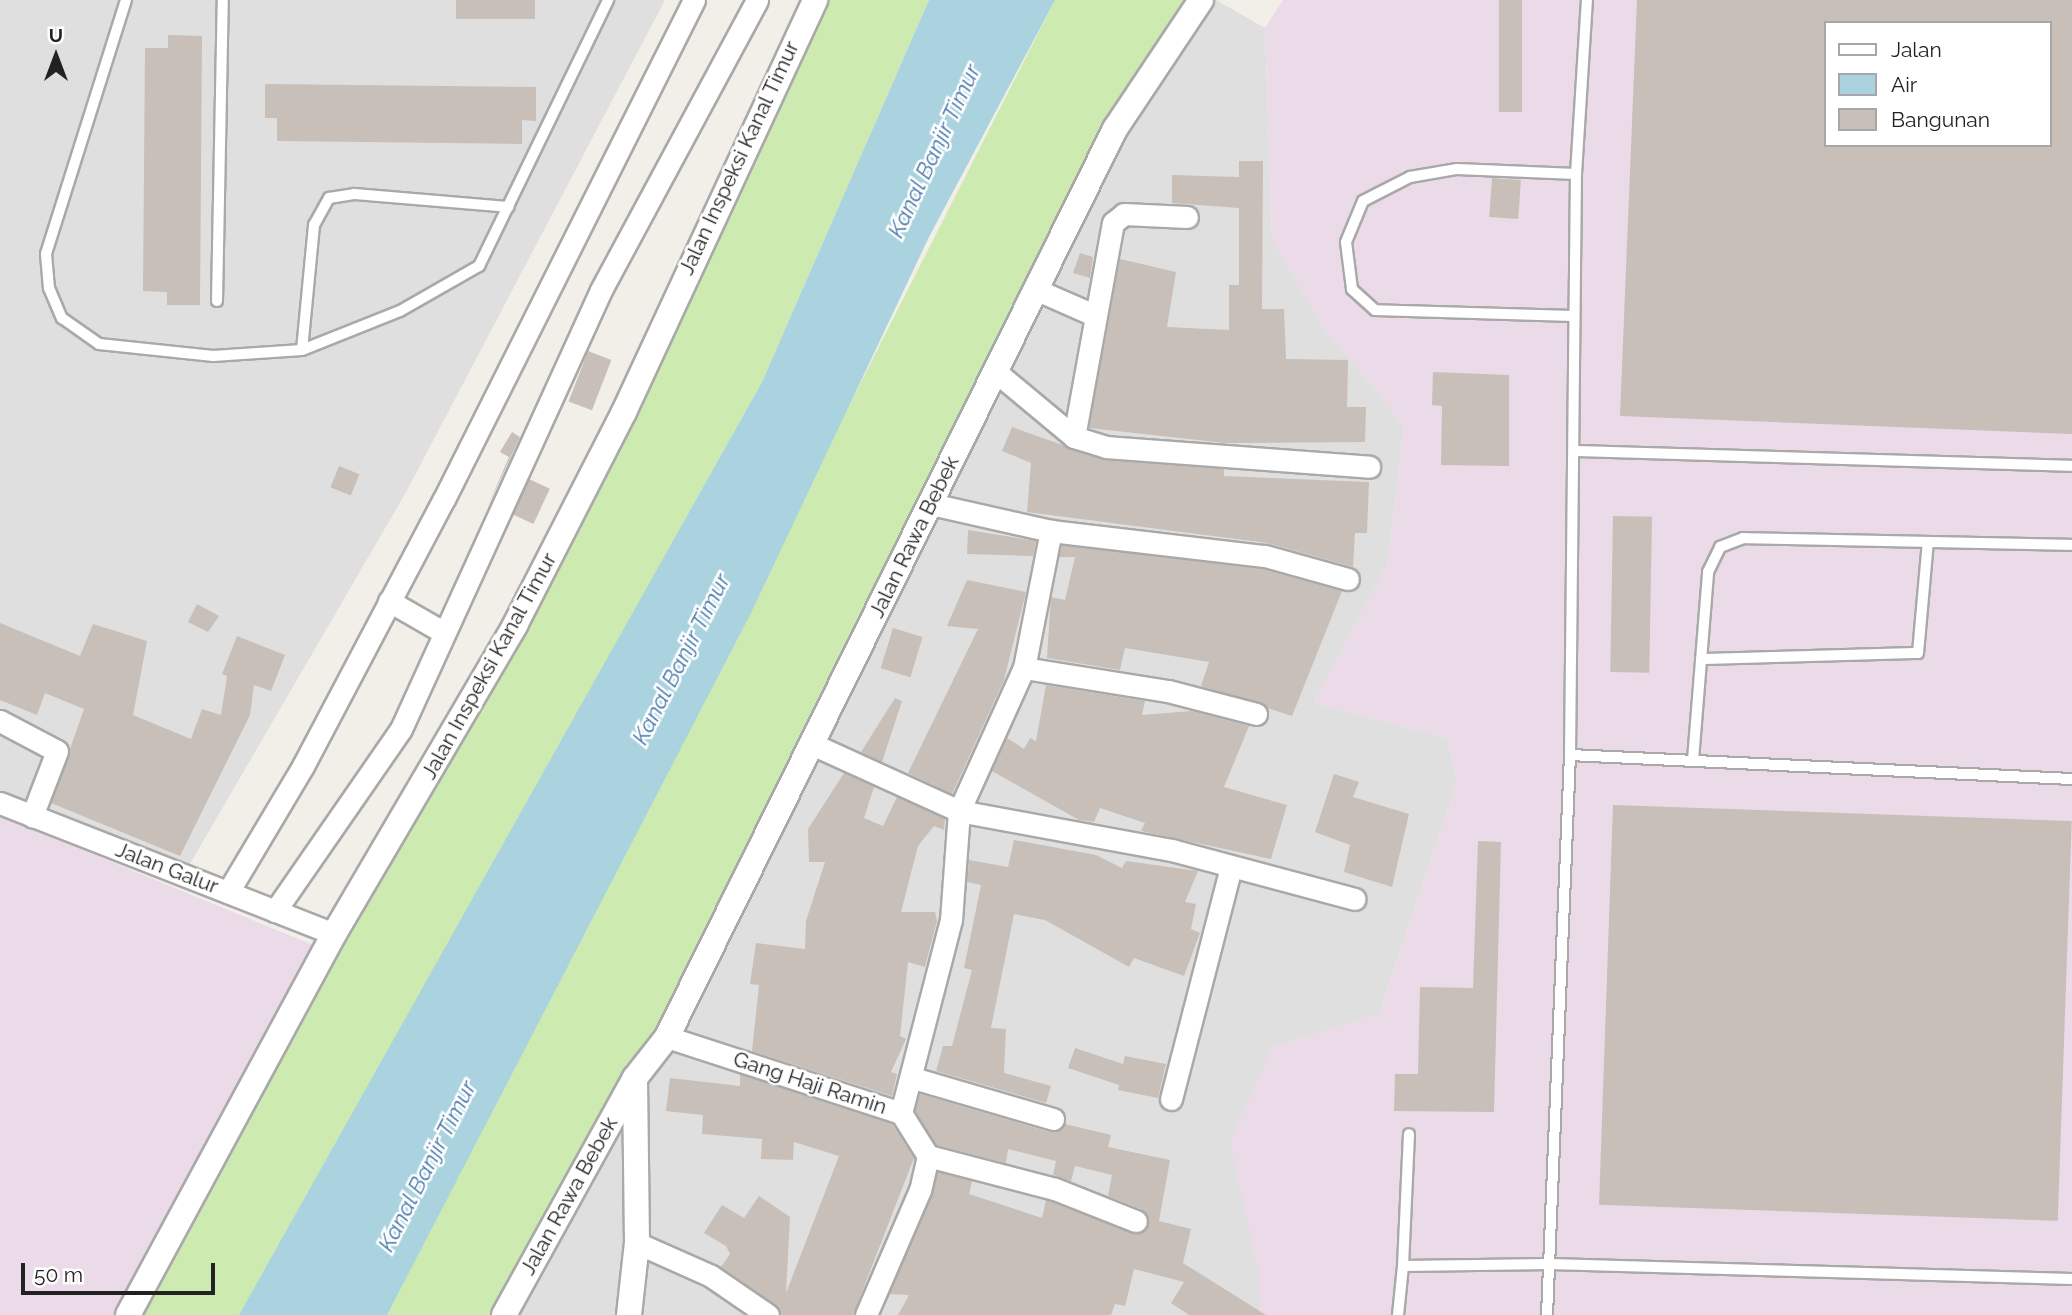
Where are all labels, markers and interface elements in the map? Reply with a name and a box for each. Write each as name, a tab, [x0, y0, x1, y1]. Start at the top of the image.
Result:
north arrow	[21, 21, 91, 91]
legend	[1824, 21, 2051, 147]
text: U	[49, 24, 63, 46]
street label: Jalan Inspeksi Kanal Timur	[673, 36, 805, 280]
text: Jalan	[1891, 37, 1942, 62]
water label: Kanal Banjir Timur	[881, 59, 987, 243]
text: Air	[1891, 72, 1917, 97]
text: Bangunan	[1891, 107, 1990, 132]
street label: Jalan Rawa Bebek	[864, 452, 964, 622]
street label: Jalan Inspeksi Kanal Timur	[416, 548, 562, 784]
water label: Kanal Banjir Timur	[626, 568, 736, 750]
street label: Jalan Galur	[112, 837, 222, 899]
street label: Gang Haji Ramin	[730, 1046, 890, 1120]
water label: Kanal Banjir Timur	[372, 1075, 482, 1257]
street label: Jalan Rawa Bebek	[515, 1112, 623, 1280]
scale bar	[24, 1248, 219, 1292]
text: 50 m	[34, 1262, 83, 1287]

